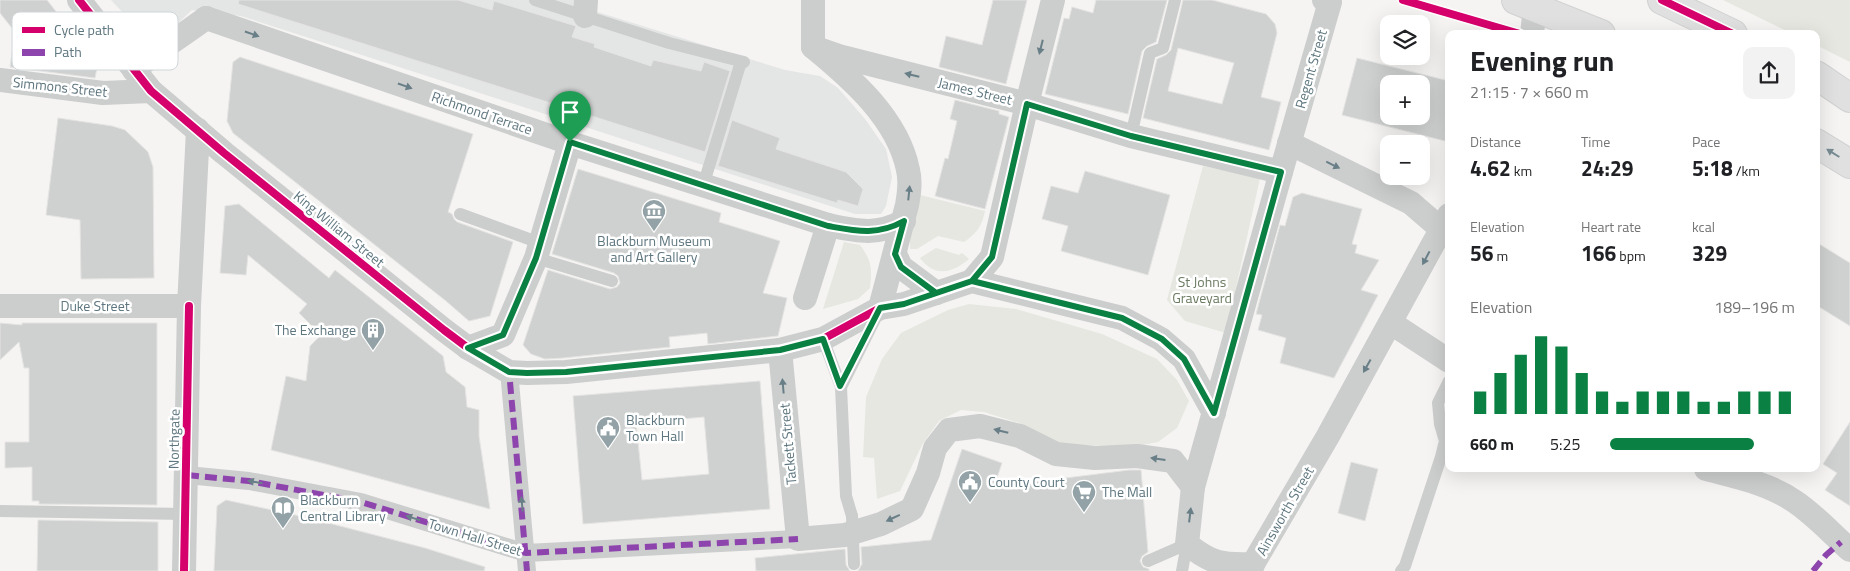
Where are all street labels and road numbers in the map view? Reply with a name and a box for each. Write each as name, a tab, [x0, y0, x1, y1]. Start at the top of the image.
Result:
street label: Regent Street	[1289, 27, 1332, 111]
street label: Simmons Street	[12, 71, 108, 102]
street label: James Street	[936, 71, 1014, 110]
street label: Richmond Terrace	[429, 85, 535, 140]
street label: King William Street	[289, 185, 389, 272]
street label: Duke Street	[60, 295, 130, 316]
street label: Tackett Street	[773, 402, 802, 486]
street label: Northgate	[162, 409, 185, 469]
street label: Ainsworth Street	[1251, 462, 1319, 559]
street label: Town Hall Street	[426, 512, 525, 561]

